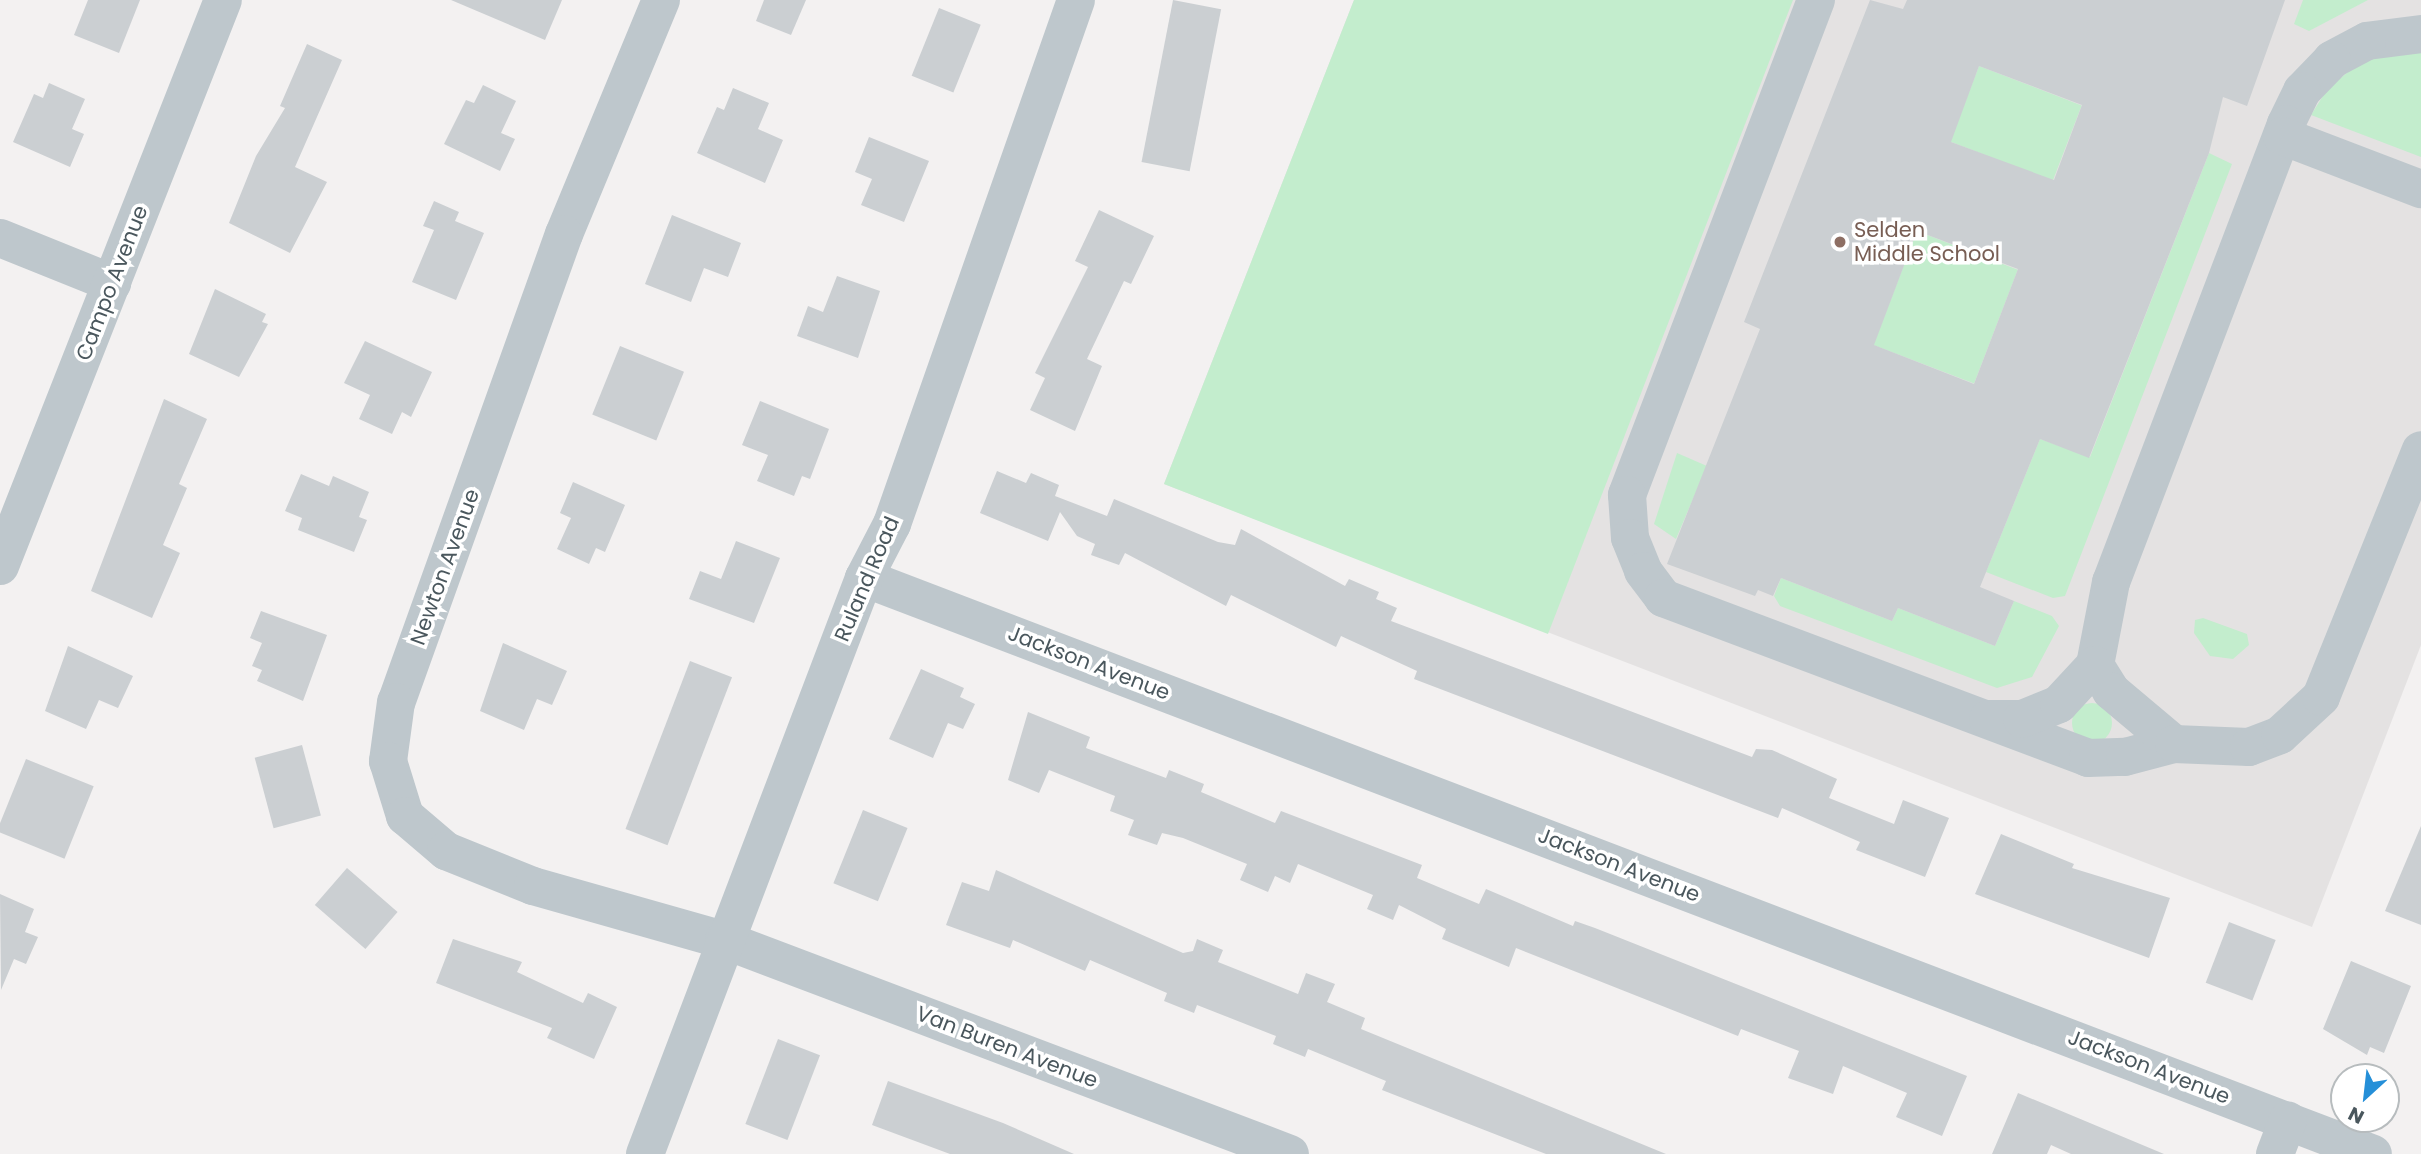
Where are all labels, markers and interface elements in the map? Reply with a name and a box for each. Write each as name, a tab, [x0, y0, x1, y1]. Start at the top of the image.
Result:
street label: Campo Avenue	[71, 202, 153, 364]
place label: Selden Middle School	[1854, 217, 2000, 267]
marker: Selden Middle School	[1832, 234, 1848, 250]
street label: Newton Avenue	[405, 486, 485, 648]
street label: Ruland Road	[829, 513, 905, 645]
street label: Jackson Avenue	[1005, 621, 1173, 705]
street label: Jackson Avenue	[1535, 823, 1703, 907]
street label: Van Buren Avenue	[913, 1001, 1101, 1093]
street label: Jackson Avenue	[2065, 1025, 2233, 1109]
north arrow	[2330, 1063, 2400, 1133]
text: N	[2344, 1100, 2369, 1131]

